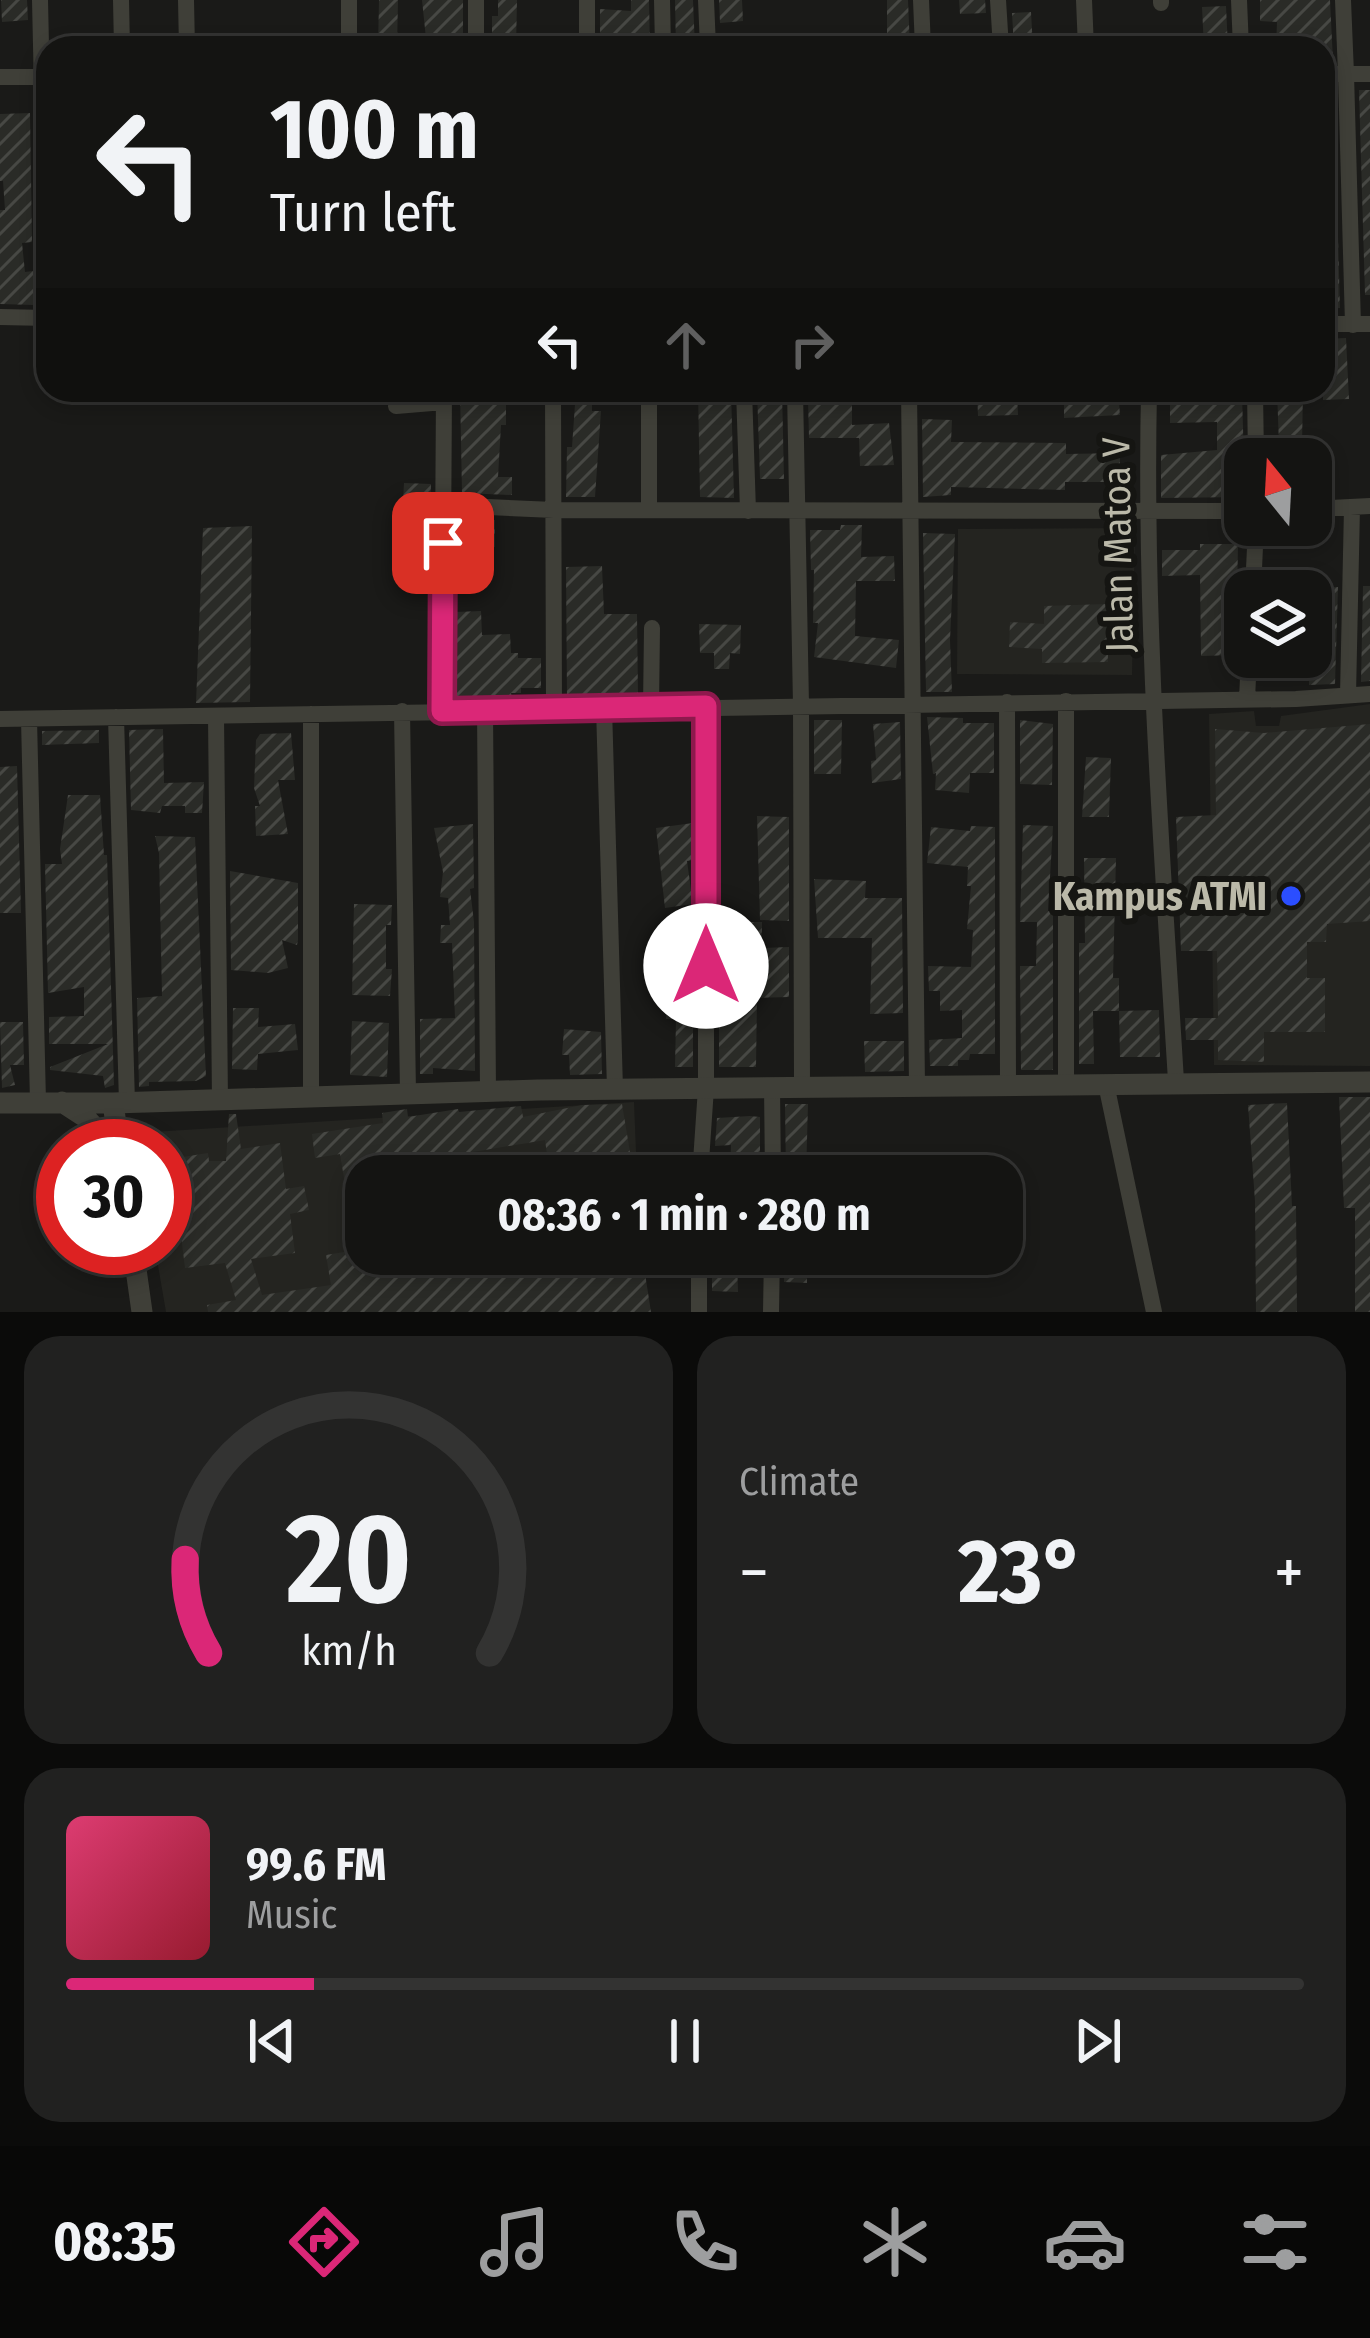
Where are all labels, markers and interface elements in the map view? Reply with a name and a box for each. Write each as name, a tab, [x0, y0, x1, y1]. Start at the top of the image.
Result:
text: 100 m	[270, 79, 479, 180]
icon: left	[72, 84, 228, 240]
text: Turn left	[270, 181, 456, 245]
icon: left	[527, 312, 593, 378]
icon: ahead	[653, 312, 719, 378]
icon: right	[779, 312, 845, 378]
street label: Jalan Matoa V	[1093, 437, 1143, 653]
north arrow	[1224, 438, 1332, 546]
map controls	[1224, 438, 1332, 678]
pin	[392, 492, 494, 594]
icon: arrive	[410, 510, 476, 576]
button: layers	[1224, 570, 1332, 678]
place label: Kampus ATMI	[1053, 874, 1267, 920]
marker: Kampus ATMI	[1278, 883, 1304, 909]
position arrow	[643, 903, 769, 1029]
speed limit sign: 30	[36, 1119, 192, 1275]
text: 08:36 · 1 min · 280 m	[497, 1188, 871, 1242]
text: Climate	[739, 1459, 859, 1505]
text: 20	[285, 1485, 411, 1635]
text: 23°	[958, 1518, 1085, 1626]
text: −	[739, 1533, 769, 1612]
text: +	[1274, 1533, 1304, 1612]
text: km/h	[301, 1625, 396, 1676]
text: 99.6 FM	[246, 1838, 386, 1892]
text: Music	[246, 1892, 337, 1938]
icon: previous	[239, 2008, 305, 2074]
icon: pause	[652, 2008, 718, 2074]
icon: next	[1065, 2008, 1131, 2074]
icon: directions	[282, 2200, 366, 2284]
icon: music	[473, 2200, 557, 2284]
icon: phone	[663, 2200, 747, 2284]
icon: climate	[853, 2200, 937, 2284]
icon: car	[1043, 2200, 1127, 2284]
icon: filters	[1233, 2200, 1317, 2284]
text: 08:35	[53, 2210, 176, 2274]

